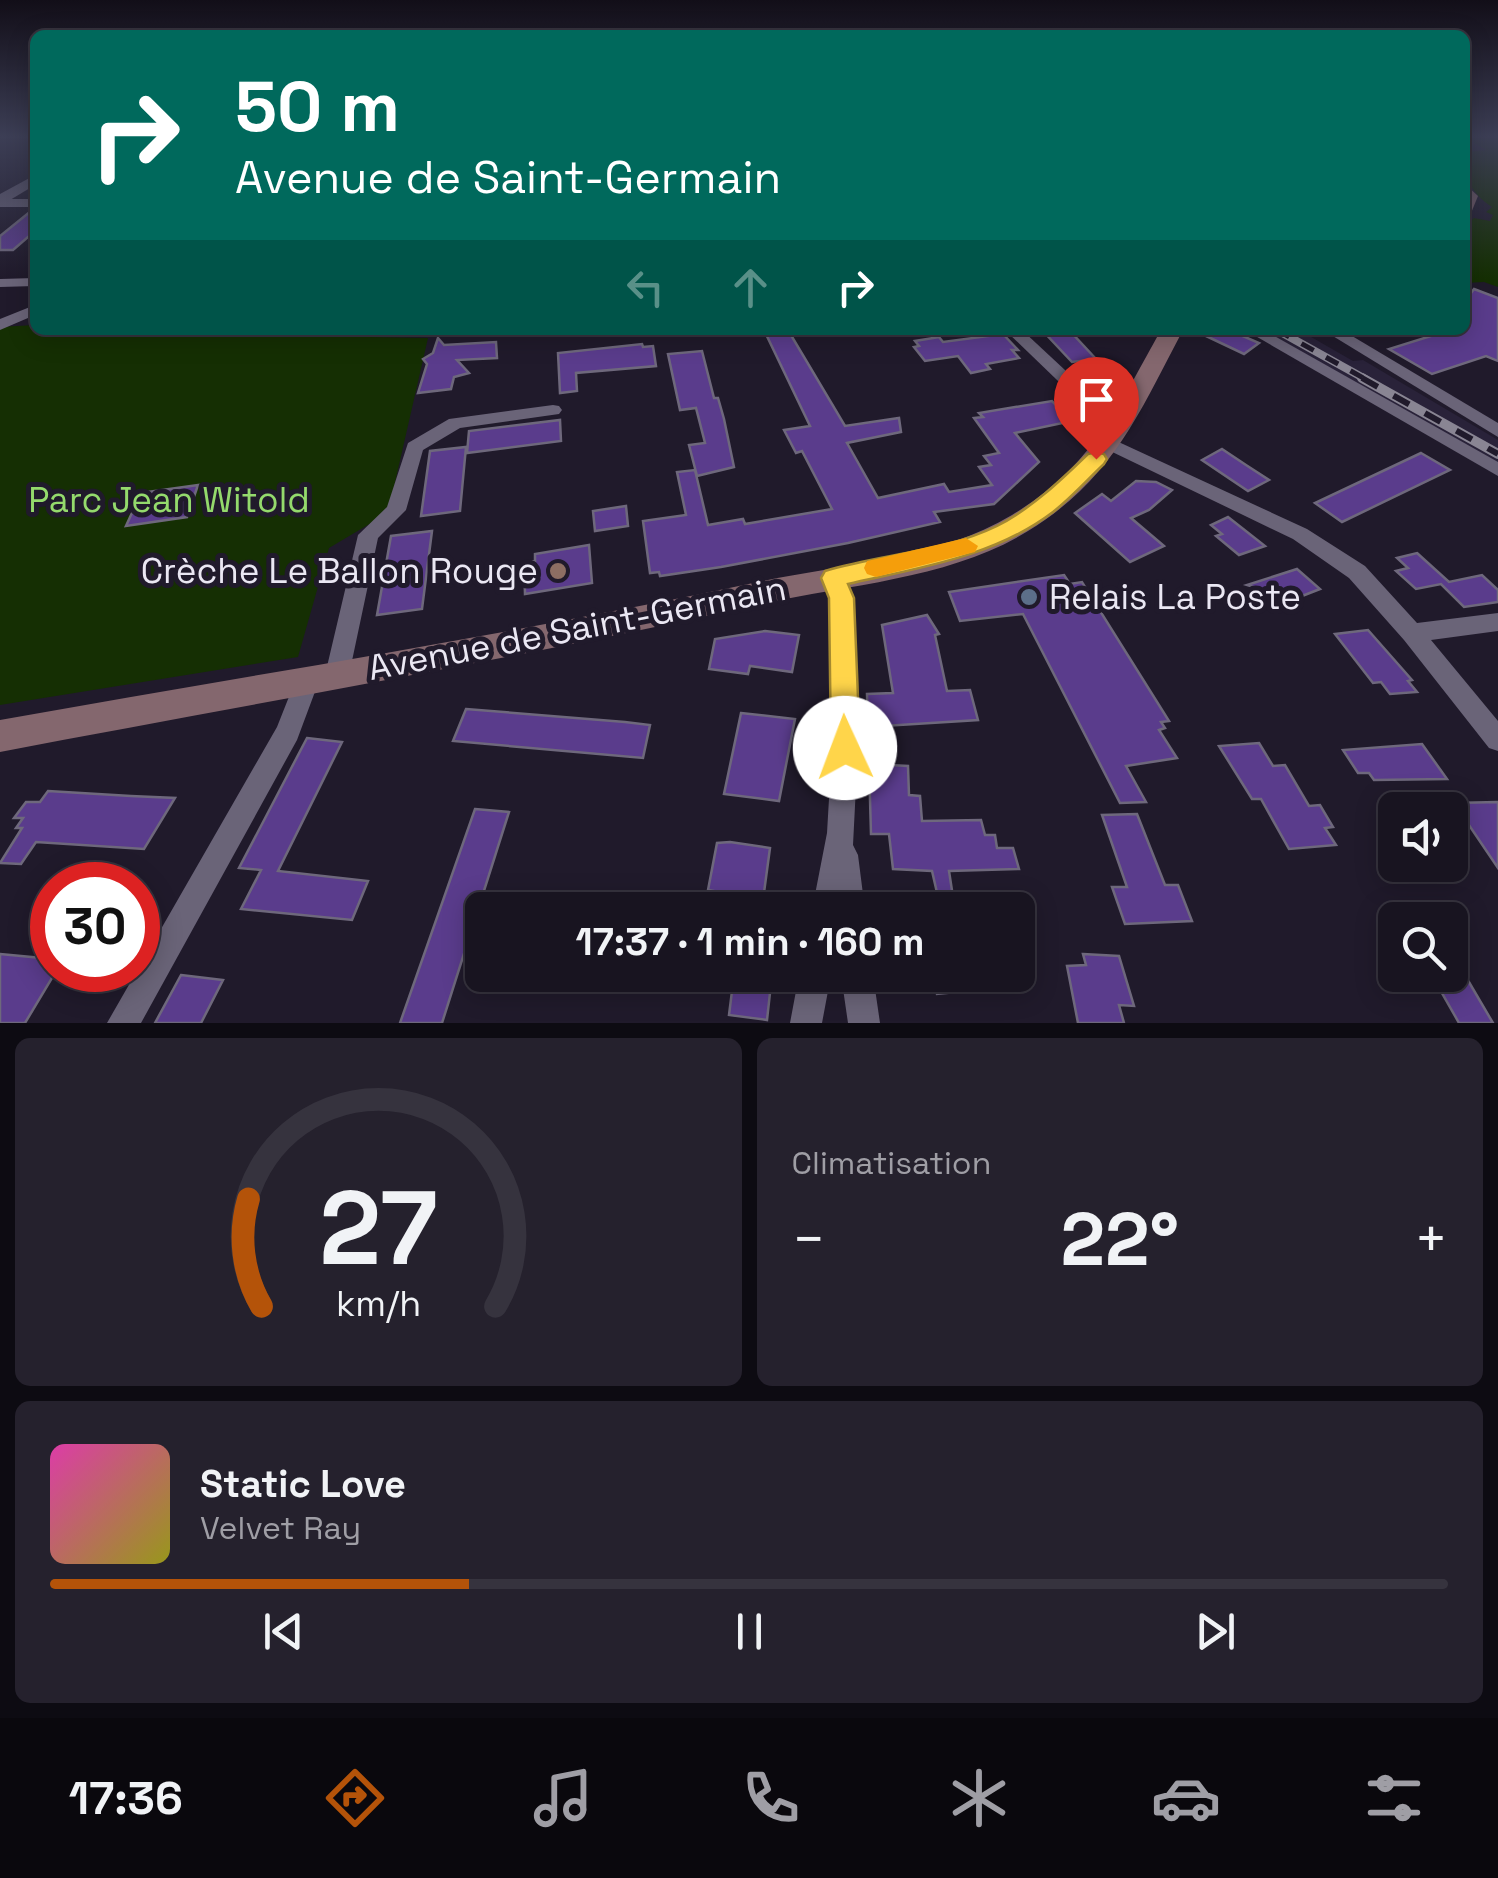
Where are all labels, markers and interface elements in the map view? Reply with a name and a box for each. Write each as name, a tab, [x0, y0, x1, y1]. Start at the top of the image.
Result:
text: 50 m	[235, 62, 400, 151]
icon: right	[70, 70, 200, 200]
text: Avenue de Saint-Germain	[235, 149, 781, 206]
icon: left	[618, 260, 673, 315]
icon: ahead	[723, 260, 778, 315]
icon: right	[828, 260, 883, 315]
pin	[1054, 357, 1139, 460]
icon: arrive	[1069, 372, 1124, 427]
park label: Parc Jean Witold	[28, 478, 310, 522]
place label: Crèche Le Ballon Rouge	[141, 549, 538, 593]
marker: Crèche Le Ballon Rouge	[547, 560, 569, 582]
street label: Avenue de Saint-Germain	[364, 566, 790, 690]
place label: Relais La Poste	[1049, 575, 1301, 619]
marker: Relais La Poste	[1018, 586, 1040, 608]
position arrow	[793, 696, 897, 800]
map controls	[1378, 792, 1468, 992]
button: sound	[1378, 792, 1468, 882]
speed limit sign: 30	[30, 862, 160, 992]
button: search	[1378, 902, 1468, 992]
text: 17:37 · 1 min · 160 m	[575, 918, 925, 966]
text: Climatisation	[792, 1143, 991, 1183]
text: 27	[319, 1162, 437, 1294]
text: 22°	[1060, 1191, 1179, 1287]
text: −	[792, 1204, 826, 1274]
text: +	[1414, 1204, 1448, 1274]
text: km/h	[336, 1281, 421, 1326]
text: Static Love	[200, 1460, 406, 1508]
text: Velvet Ray	[200, 1508, 361, 1548]
icon: previous	[256, 1604, 311, 1659]
icon: pause	[722, 1604, 777, 1659]
icon: next	[1188, 1604, 1243, 1659]
icon: directions	[320, 1763, 390, 1833]
icon: music	[528, 1763, 598, 1833]
icon: phone	[736, 1763, 806, 1833]
icon: climate	[944, 1763, 1014, 1833]
icon: car	[1151, 1763, 1221, 1833]
icon: filters	[1359, 1763, 1429, 1833]
text: 17:36	[69, 1770, 183, 1827]

